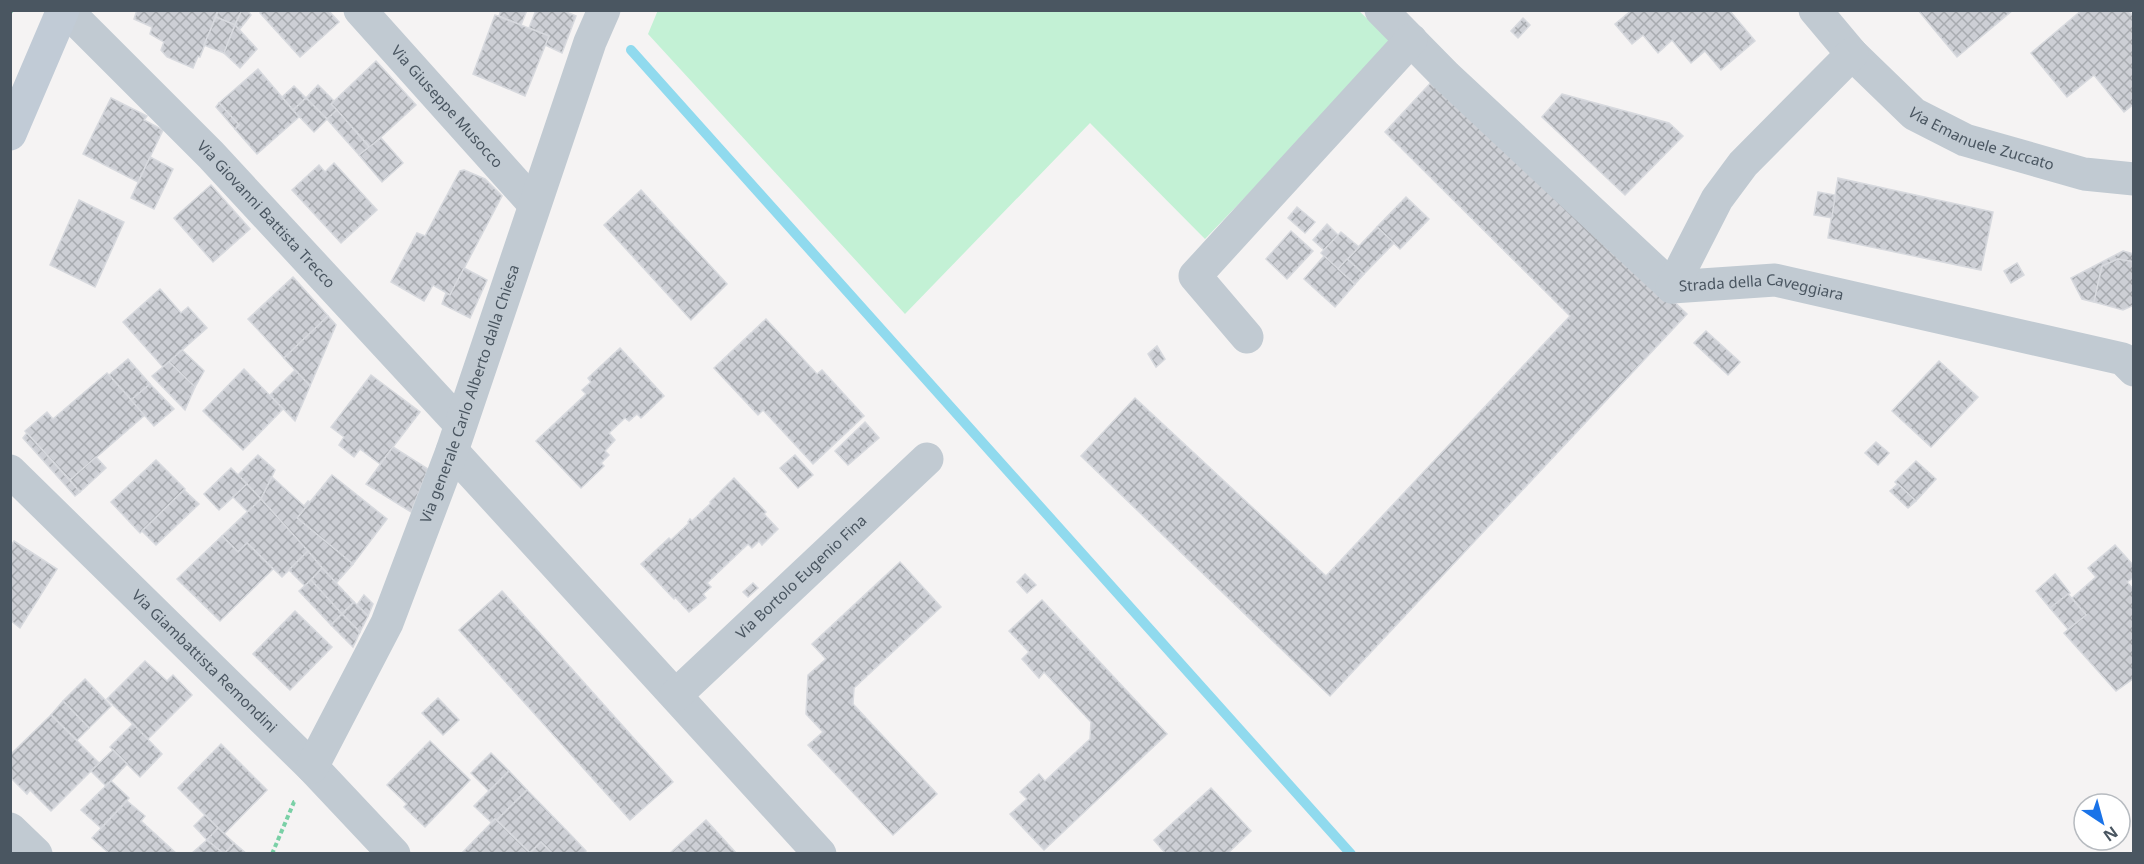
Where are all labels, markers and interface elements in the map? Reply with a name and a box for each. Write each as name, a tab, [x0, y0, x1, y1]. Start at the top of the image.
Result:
street label: Via Giuseppe Musocco	[387, 40, 508, 172]
street label: Via Emanuele Zuccato	[1904, 103, 2057, 174]
street label: Via Giovanni Battista Trecco	[193, 136, 340, 292]
street label: Via generale Carlo Alberto dalla Chiesa	[415, 262, 523, 526]
street label: Strada della Caveggiara	[1678, 269, 1846, 304]
street label: Via Bortolo Eugenio Fina	[731, 510, 870, 643]
street label: Via Giambattista Remondini	[128, 585, 282, 737]
north arrow	[2072, 792, 2132, 852]
text: N	[2099, 821, 2123, 847]

